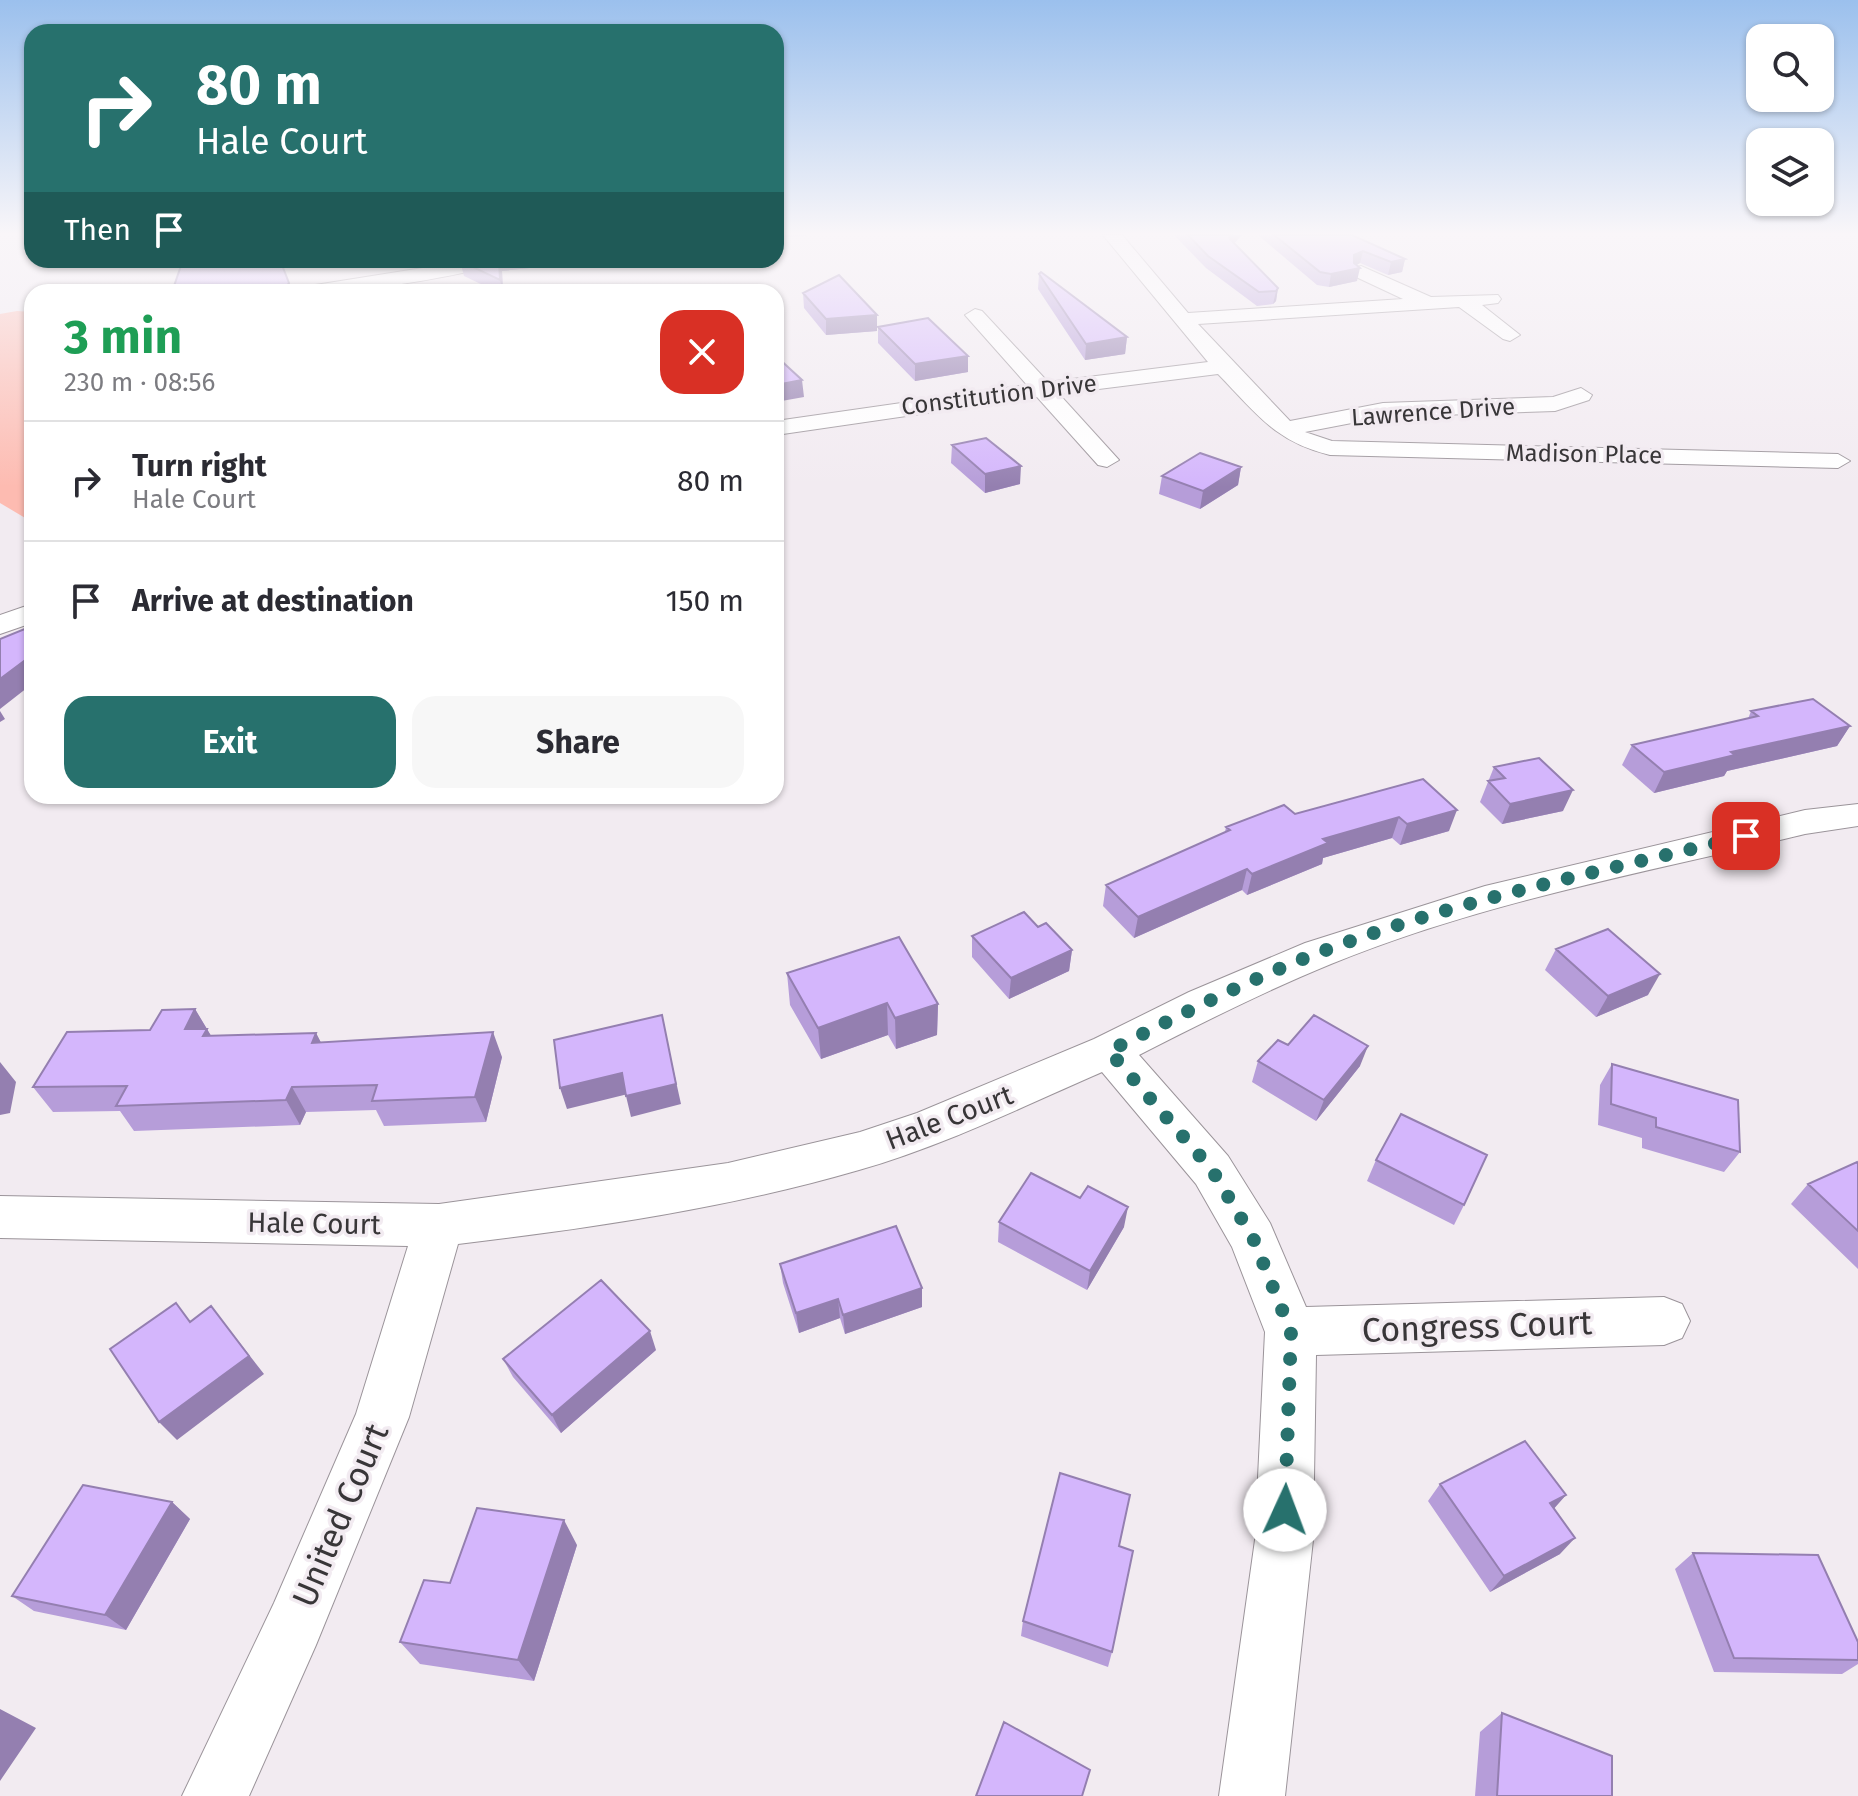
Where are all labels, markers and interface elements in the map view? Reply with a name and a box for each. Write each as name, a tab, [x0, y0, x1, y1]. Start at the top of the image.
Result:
map controls	[1746, 24, 1834, 216]
button: search	[1746, 24, 1834, 112]
text: 80 m	[196, 52, 322, 119]
icon: right	[64, 56, 168, 160]
text: Hale Court	[196, 120, 368, 164]
button: layers	[1746, 128, 1834, 216]
icon: arrive	[147, 208, 191, 252]
text: Then	[64, 212, 131, 248]
text: 3 min	[64, 308, 182, 366]
button: close	[660, 310, 744, 394]
text: 230 m · 08:56	[64, 367, 215, 398]
street label: Constitution Drive	[900, 369, 1098, 421]
street label: Lawrence Drive	[1350, 392, 1516, 432]
street label: Madison Place	[1506, 439, 1662, 469]
text: Turn right	[132, 448, 267, 484]
icon: right	[64, 459, 108, 503]
text: 80 m	[677, 463, 744, 499]
text: Hale Court	[132, 484, 256, 515]
icon: arrive	[64, 579, 108, 623]
text: Arrive at destination	[132, 583, 414, 619]
text: 150 m	[666, 583, 744, 619]
button: Exit	[64, 696, 396, 788]
button: Share	[412, 696, 744, 788]
pin	[1712, 802, 1780, 870]
icon: arrive	[1724, 814, 1768, 858]
street label: Hale Court	[881, 1078, 1018, 1157]
street label: Hale Court	[247, 1206, 382, 1241]
street label: Congress Court	[1361, 1302, 1594, 1351]
street label: United Court	[283, 1417, 398, 1613]
position arrow	[1243, 1468, 1327, 1552]

